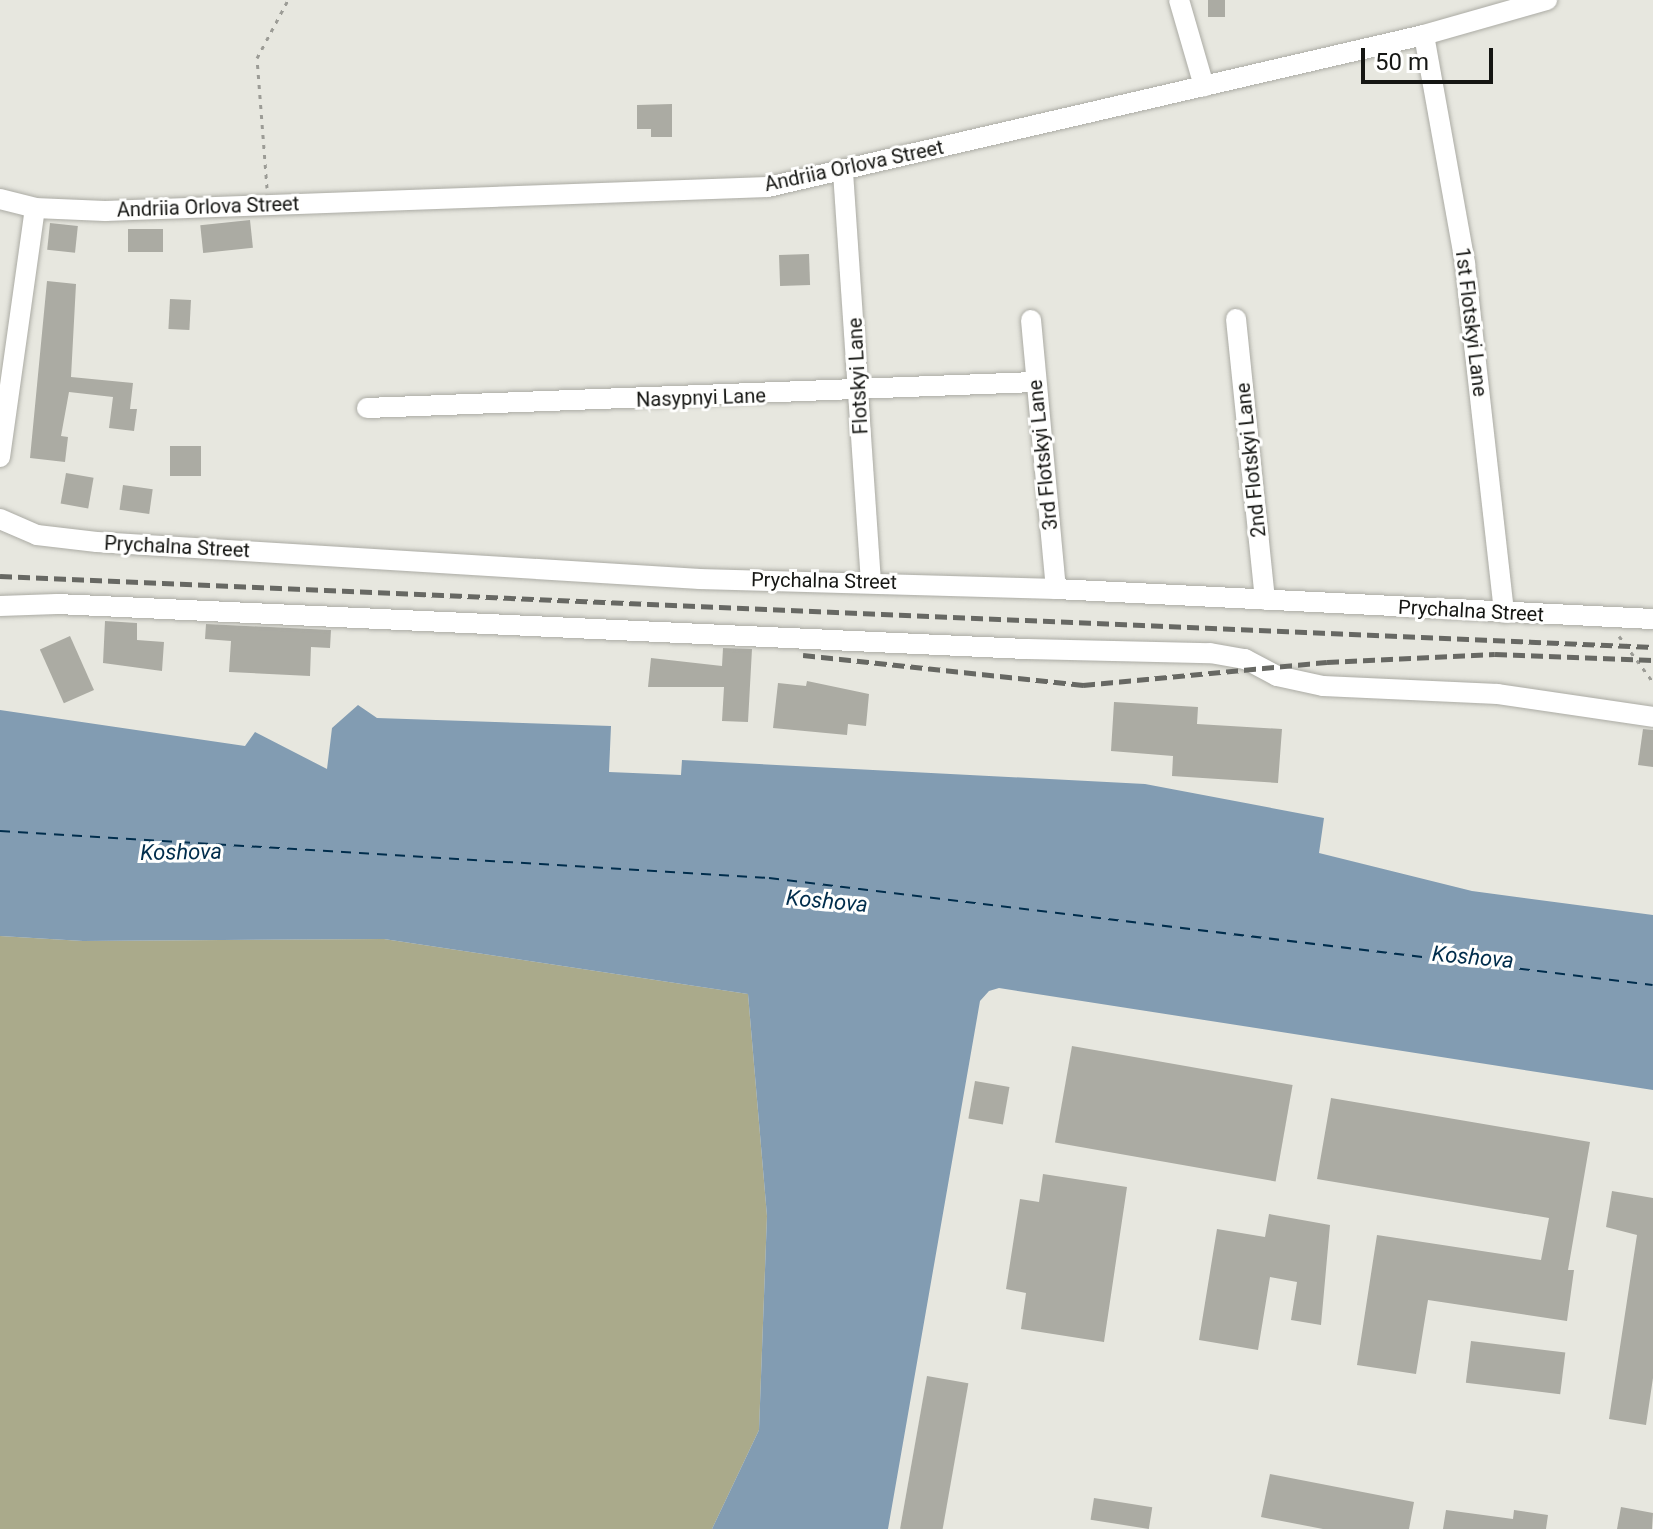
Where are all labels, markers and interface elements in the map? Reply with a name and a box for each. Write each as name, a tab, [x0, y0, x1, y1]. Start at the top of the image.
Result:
scale bar	[1365, 32, 1497, 82]
text: 50 m	[1375, 48, 1429, 76]
street label: Andriia Orlova Street	[762, 135, 946, 197]
street label: Andriia Orlova Street	[116, 192, 300, 222]
street label: 1st Flotskyi Lane	[1450, 246, 1492, 398]
street label: Flotskyi Lane	[843, 317, 873, 435]
street label: 3rd Flotskyi Lane	[1023, 379, 1063, 531]
street label: 2nd Flotskyi Lane	[1231, 381, 1271, 539]
street label: Nasypnyi Lane	[636, 384, 766, 412]
street label: Prychalna Street	[104, 531, 250, 563]
street label: Prychalna Street	[751, 568, 897, 594]
street label: Prychalna Street	[1398, 595, 1544, 627]
water label: Koshova	[140, 838, 222, 866]
water label: Koshova	[785, 884, 869, 918]
water label: Koshova	[1431, 940, 1515, 974]

